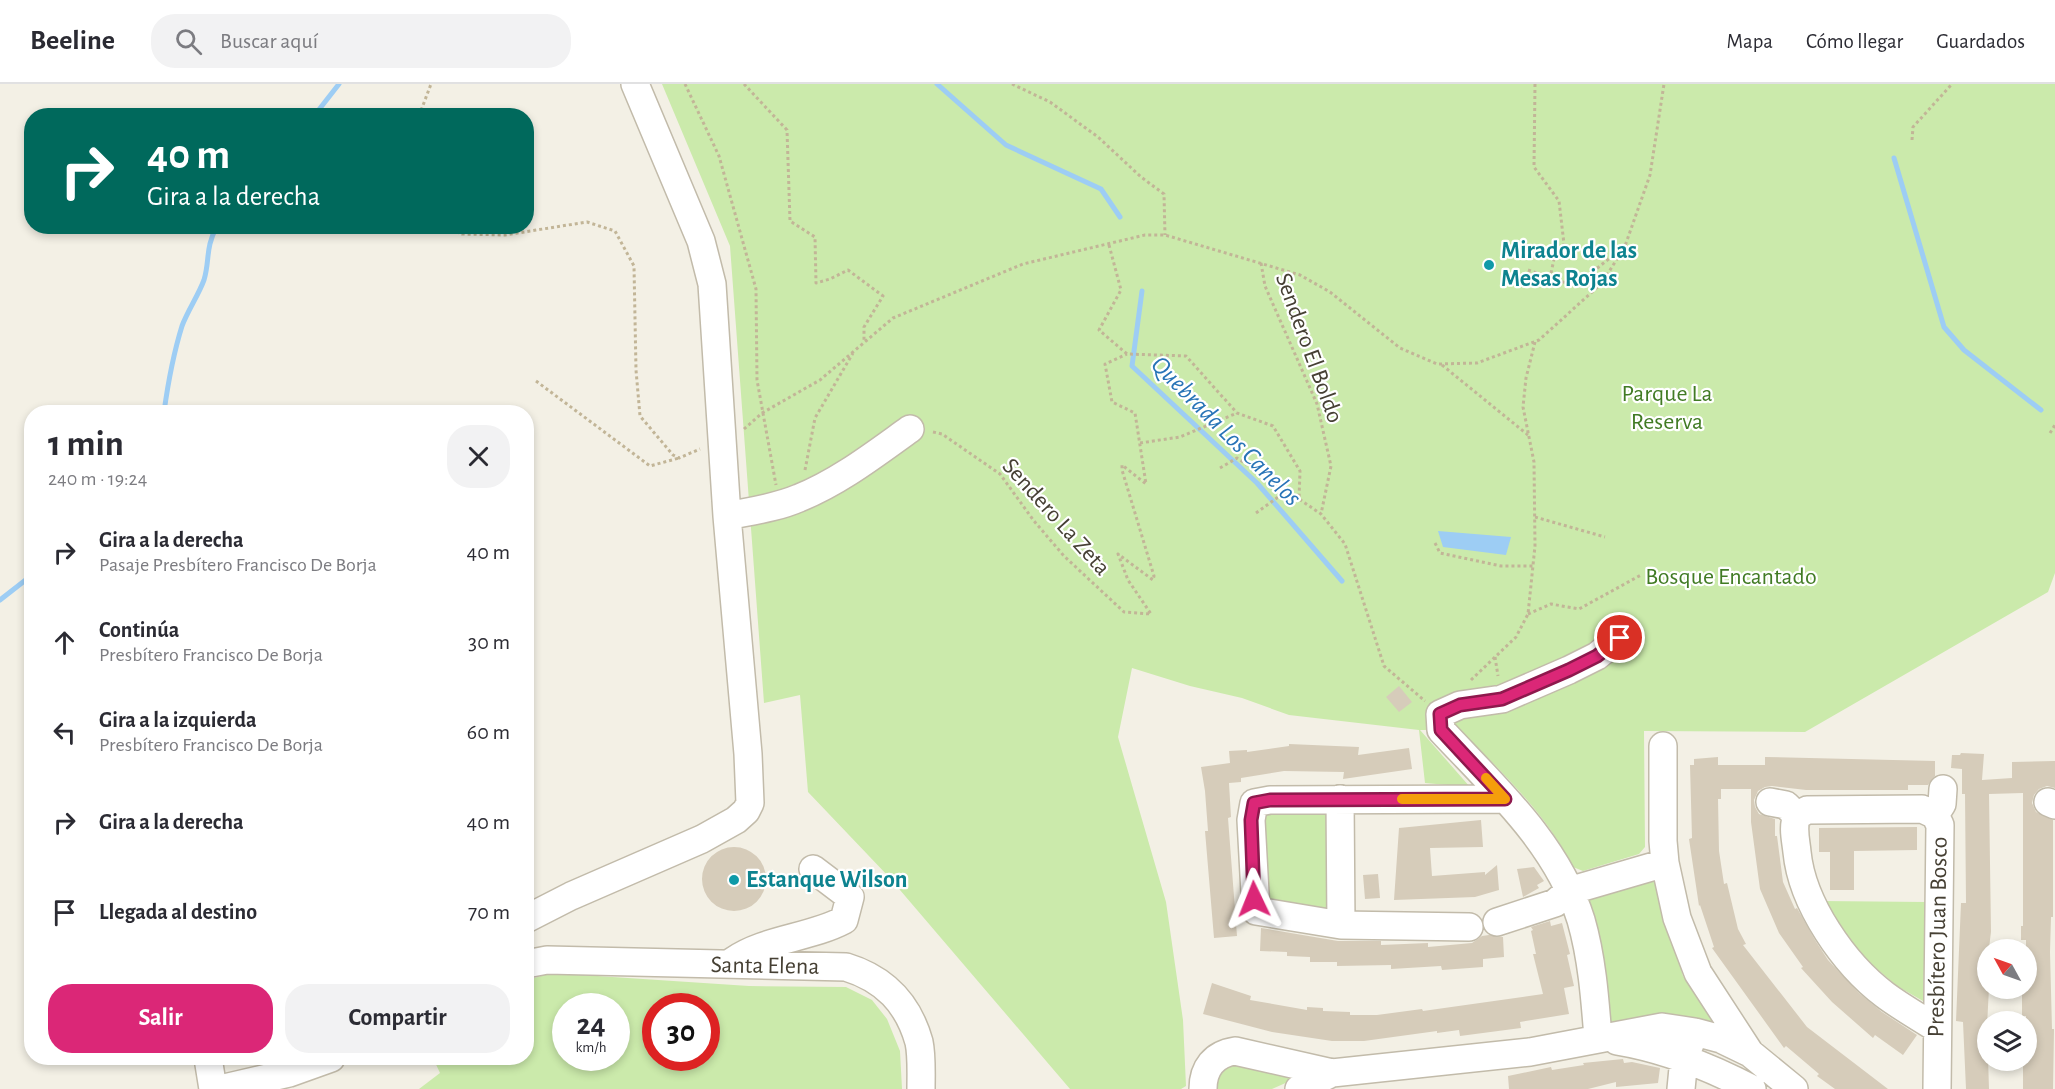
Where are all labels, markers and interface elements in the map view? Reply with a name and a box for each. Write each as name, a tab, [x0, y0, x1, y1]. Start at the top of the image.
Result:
search box	[151, 14, 571, 68]
icon: search	[172, 25, 205, 58]
text: Beeline	[30, 27, 115, 55]
text: Buscar aquí	[220, 30, 318, 52]
text: Mapa	[1727, 31, 1773, 52]
text: Cómo llegar	[1806, 31, 1903, 52]
text: Guardados	[1936, 31, 2025, 52]
icon: right	[48, 132, 126, 210]
text: 40 m	[147, 134, 230, 176]
text: Gira a la derecha	[147, 183, 320, 210]
place label: Mirador de las Mesas Rojas	[1501, 239, 1637, 291]
marker: Mirador de las Mesas Rojas	[1482, 258, 1496, 272]
street label: Sendero El Boldo	[1271, 270, 1347, 426]
water label: Quebrada Los Canelos	[1146, 351, 1306, 511]
park label: Parque La Reserva	[1622, 382, 1712, 434]
button: close	[447, 425, 510, 488]
text: 1 min	[48, 426, 124, 462]
street label: Sendero La Zeta	[998, 454, 1114, 580]
text: 240 m · 19:24	[48, 469, 147, 489]
text: Gira a la derecha	[99, 529, 244, 551]
icon: right	[48, 536, 81, 569]
text: 40 m	[467, 541, 510, 563]
text: Pasaje Presbítero Francisco De Borja	[99, 555, 377, 575]
park label: Bosque Encantado	[1645, 565, 1817, 589]
pin	[1594, 612, 1645, 663]
text: Continúa	[99, 619, 179, 641]
icon: arrive	[1603, 621, 1636, 654]
icon: ahead	[48, 626, 81, 659]
text: 30 m	[468, 631, 510, 653]
text: Presbítero Francisco De Borja	[99, 645, 323, 665]
text: Gira a la izquierda	[99, 709, 257, 731]
icon: left	[48, 716, 81, 749]
text: 60 m	[467, 721, 510, 743]
text: Presbítero Francisco De Borja	[99, 735, 323, 755]
icon: right	[48, 806, 81, 839]
text: Gira a la derecha	[99, 811, 244, 833]
text: 40 m	[467, 811, 510, 833]
street label: Presbítero Juan Bosco	[1924, 836, 1952, 1038]
position arrow	[1222, 867, 1286, 931]
place label: Estanque Wilson	[746, 868, 907, 892]
marker: Estanque Wilson	[727, 873, 741, 887]
icon: arrive	[48, 896, 81, 929]
text: Llegada al destino	[99, 901, 257, 923]
text: 70 m	[468, 901, 510, 923]
north arrow	[1977, 939, 2037, 999]
map controls	[1977, 939, 2037, 1071]
street label: Santa Elena	[710, 953, 820, 979]
button: Salir	[48, 984, 273, 1053]
button: Compartir	[285, 984, 510, 1053]
speed limit sign: 30	[642, 993, 720, 1071]
text: 24	[576, 1010, 606, 1040]
button: layers	[1977, 1011, 2037, 1071]
text: km/h	[576, 1040, 606, 1055]

